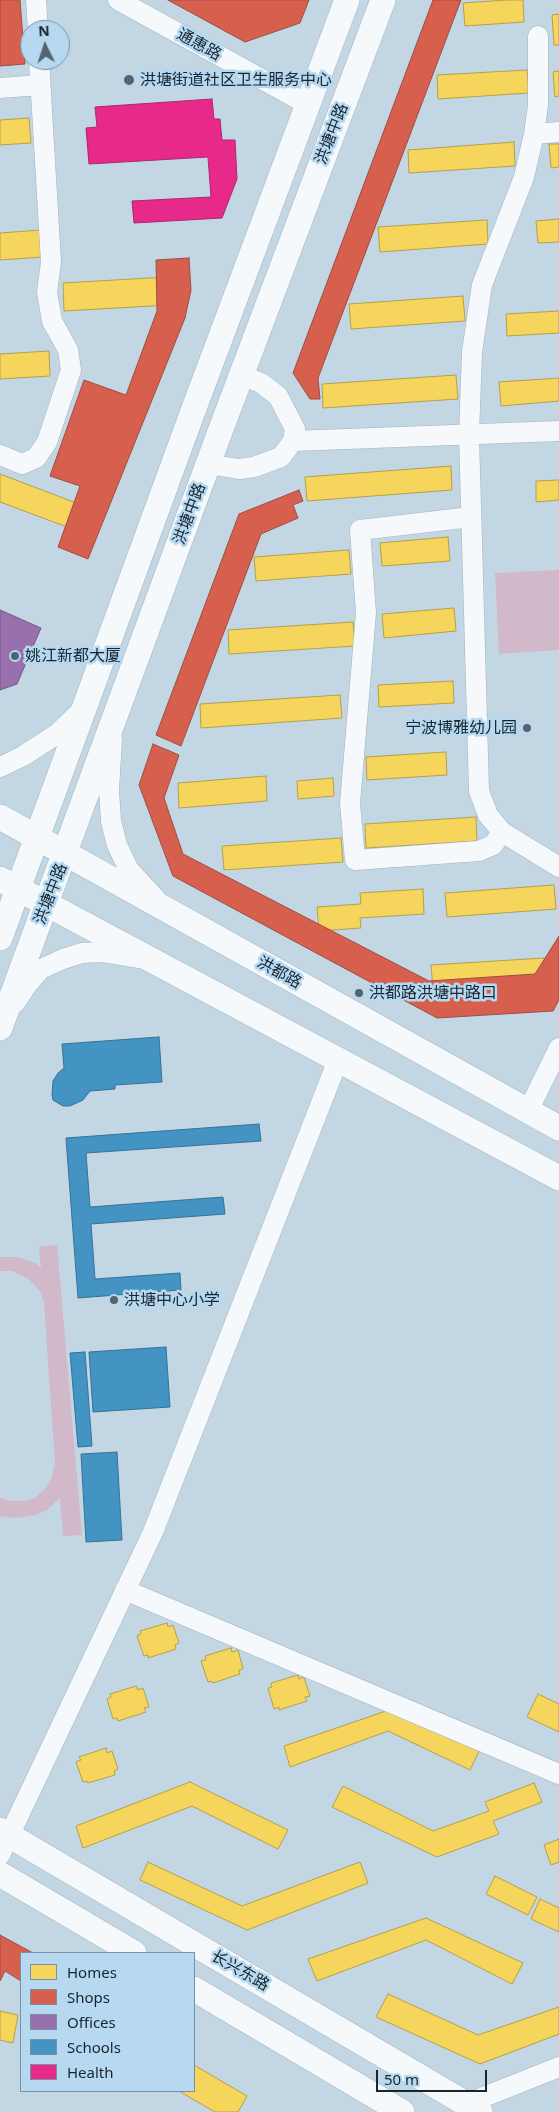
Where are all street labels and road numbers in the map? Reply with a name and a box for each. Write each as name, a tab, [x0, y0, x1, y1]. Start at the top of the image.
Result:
street label: 通惠路	[173, 25, 225, 65]
street label: 洪塘中路	[312, 101, 352, 167]
street label: 洪塘中路	[170, 481, 210, 547]
street label: 洪塘中路	[31, 861, 71, 927]
street label: 洪都路	[253, 953, 305, 993]
street label: 长兴东路	[207, 1947, 273, 1995]

